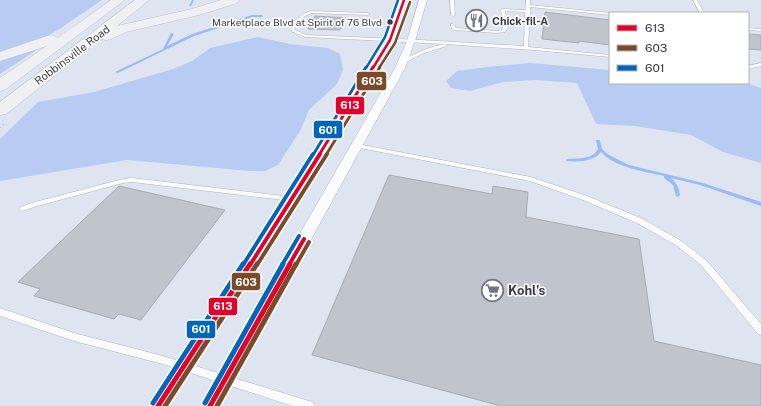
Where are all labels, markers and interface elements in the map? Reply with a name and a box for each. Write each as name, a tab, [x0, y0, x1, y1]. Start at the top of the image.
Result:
restaurant icon: Chick-fil-A	[463, 8, 489, 34]
legend	[609, 12, 749, 84]
place label: Chick-fil-A	[492, 15, 548, 27]
place label: Marketplace Blvd at Spirit of 76 Blvd	[212, 16, 382, 28]
marker: Marketplace Blvd at Spirit of 76 Blvd	[385, 17, 395, 27]
text: 613	[645, 21, 665, 35]
street label: Robbinsville Road	[32, 23, 112, 87]
text: 603	[645, 41, 667, 55]
text: 601	[645, 61, 665, 75]
line badge: 603	[356, 71, 387, 91]
text: 603	[361, 75, 383, 87]
line badge: 613	[335, 96, 365, 115]
text: 613	[340, 99, 360, 111]
line badge: 601	[313, 120, 343, 139]
text: 601	[318, 124, 338, 136]
line badge: 603	[231, 272, 261, 291]
text: 603	[235, 276, 257, 288]
supermarket icon: Kohl's	[480, 277, 506, 303]
place label: Kohl's	[508, 283, 546, 298]
line badge: 613	[208, 297, 238, 316]
text: 613	[213, 300, 233, 312]
line badge: 601	[186, 320, 216, 339]
text: 601	[191, 323, 211, 335]

